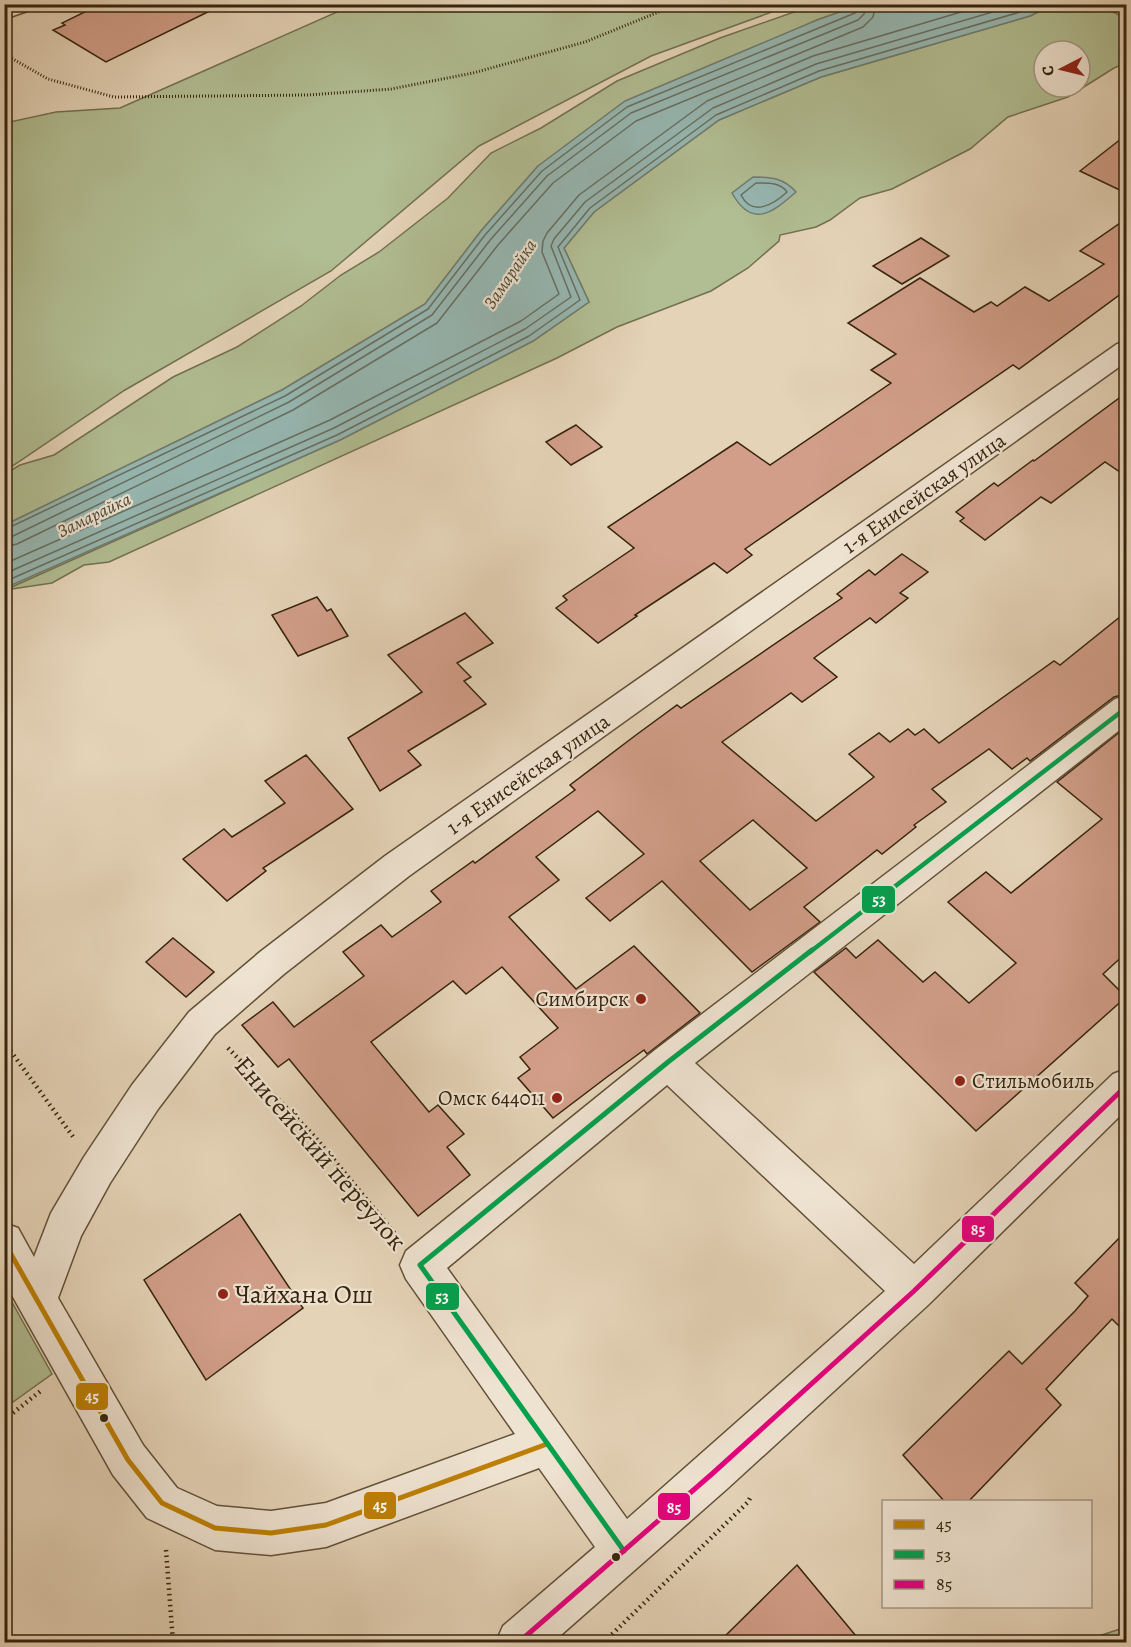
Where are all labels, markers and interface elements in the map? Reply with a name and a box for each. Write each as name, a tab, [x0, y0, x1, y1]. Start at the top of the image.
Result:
north arrow	[1032, 39, 1092, 99]
text: С	[1037, 64, 1060, 77]
water label: Замарайка	[478, 234, 542, 314]
street label: 1-я Енисейская улица	[837, 426, 1011, 560]
water label: Замарайка	[53, 487, 135, 543]
street label: 1-я Енисейская улица	[441, 707, 615, 841]
line badge: 53	[861, 885, 896, 914]
text: 53	[872, 889, 886, 911]
place label: Симбирск	[536, 985, 629, 1013]
marker: Симбирск	[634, 992, 648, 1006]
street label: Енисейский переулок	[226, 1049, 415, 1258]
place label: Стильмобиль	[972, 1067, 1094, 1095]
marker: Стильмобиль	[953, 1074, 967, 1088]
place label: Омск 644011	[438, 1084, 545, 1112]
marker: Омск 644011	[550, 1091, 564, 1105]
line badge: 85	[961, 1215, 995, 1243]
text: 85	[971, 1219, 985, 1241]
place label: Чайхана Ош	[235, 1277, 373, 1312]
line badge: 53	[425, 1282, 460, 1311]
text: 53	[435, 1286, 449, 1308]
marker: Чайхана Ош	[216, 1287, 230, 1301]
line badge: 45	[75, 1382, 109, 1411]
text: 45	[85, 1386, 99, 1408]
unlabelled marker	[98, 1412, 110, 1424]
line badge: 45	[363, 1491, 397, 1520]
line badge: 85	[657, 1492, 691, 1521]
text: 45	[373, 1495, 387, 1517]
text: 85	[667, 1497, 681, 1519]
legend	[882, 1500, 1092, 1608]
text: 45	[936, 1512, 952, 1536]
text: 53	[936, 1542, 951, 1566]
unlabelled marker	[610, 1551, 622, 1563]
text: 85	[936, 1572, 952, 1596]

